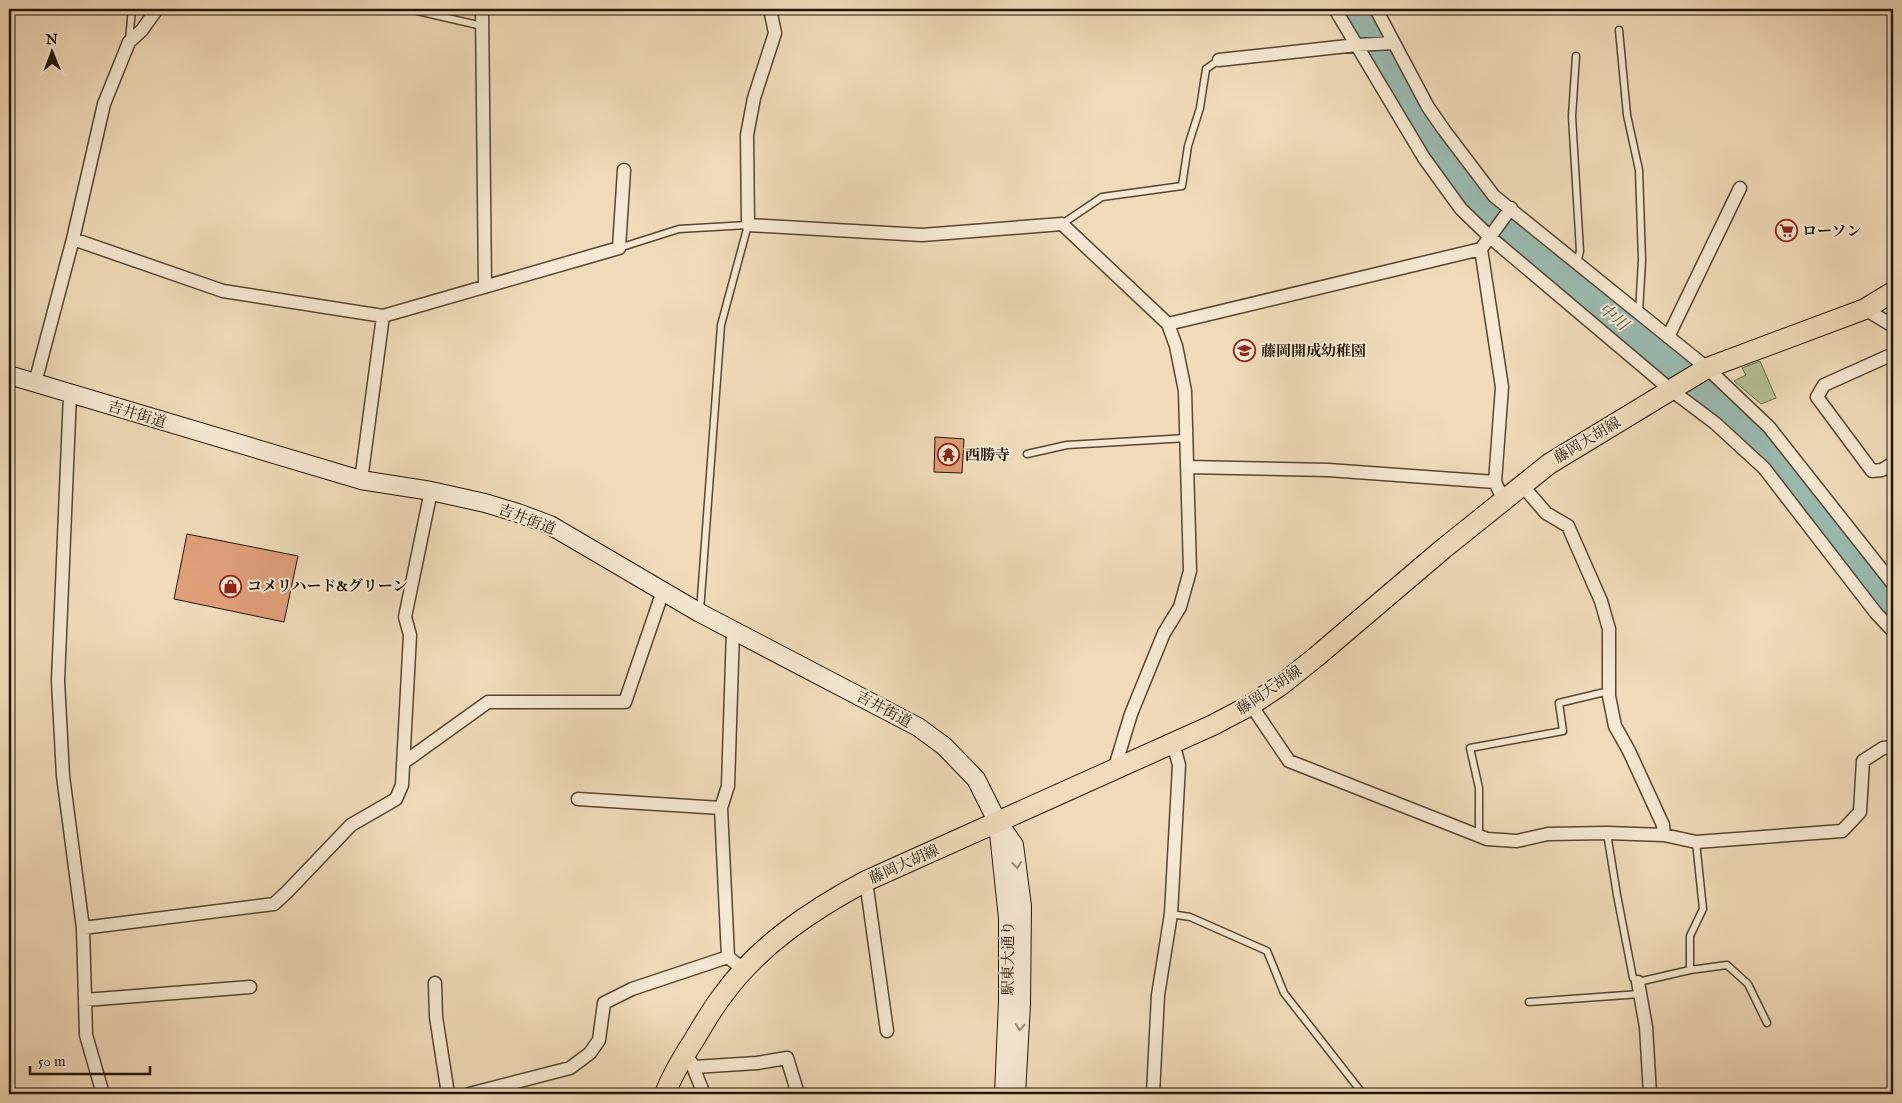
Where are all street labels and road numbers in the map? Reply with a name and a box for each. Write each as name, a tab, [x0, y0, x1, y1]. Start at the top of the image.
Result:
street label: 吉井街道	[105, 397, 168, 432]
street label: 藤岡大胡線	[1550, 413, 1624, 468]
street label: 吉井街道	[495, 500, 558, 539]
street label: 藤岡大胡線	[1233, 662, 1306, 719]
street label: 吉井街道	[853, 687, 915, 732]
street label: 藤岡大胡線	[866, 841, 942, 888]
street label: 駅東大通り	[999, 920, 1018, 996]

